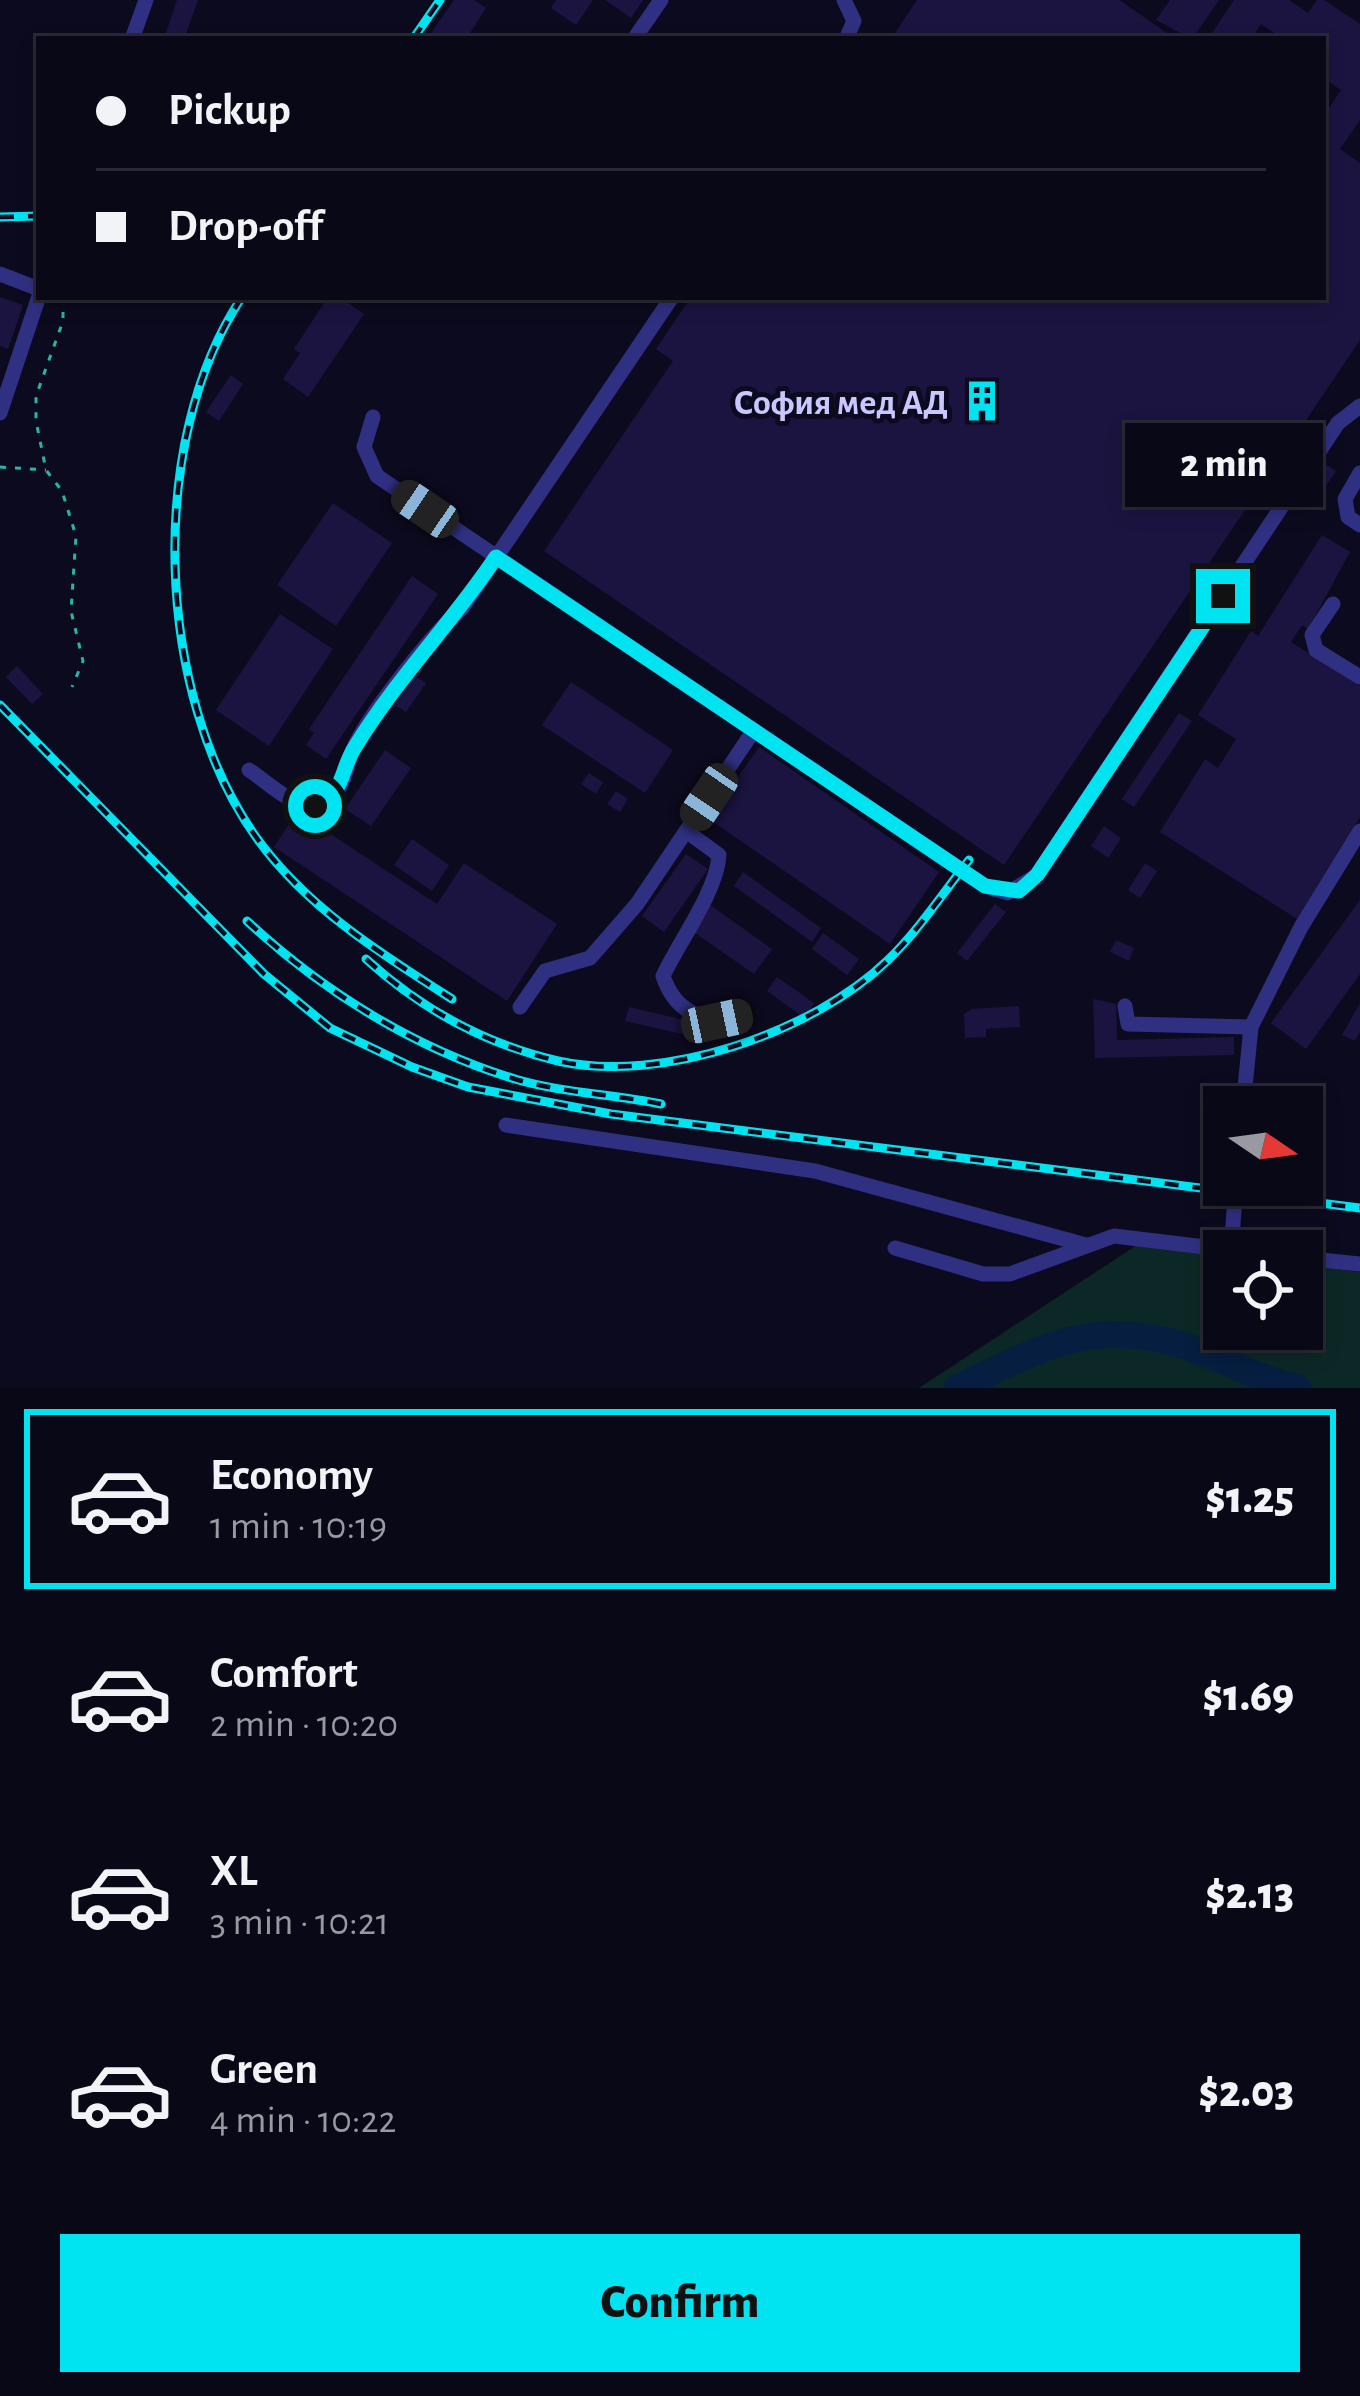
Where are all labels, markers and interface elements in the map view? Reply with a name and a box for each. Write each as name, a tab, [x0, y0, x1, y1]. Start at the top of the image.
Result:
text: Pickup	[168, 88, 291, 133]
text: Drop-off	[168, 204, 323, 249]
building icon: София мед АД	[959, 378, 1005, 424]
place label: София мед АД	[734, 385, 948, 421]
callout: 2 min	[1124, 422, 1322, 506]
text: 2 min	[1180, 445, 1268, 484]
car	[385, 474, 465, 544]
route end	[1196, 569, 1250, 623]
car	[674, 757, 744, 837]
route start	[288, 779, 342, 833]
car	[678, 996, 756, 1046]
north arrow	[1203, 1086, 1323, 1206]
map controls	[1203, 1086, 1323, 1350]
button: locate	[1203, 1230, 1323, 1350]
icon: car	[66, 1445, 174, 1553]
text: Economy	[210, 1453, 373, 1498]
text: $1.25	[1205, 1476, 1294, 1521]
text: 1 min · 10:19	[210, 1507, 387, 1546]
icon: car	[66, 1643, 174, 1751]
text: Comfort	[210, 1651, 358, 1696]
text: $1.69	[1203, 1674, 1294, 1719]
text: 2 min · 10:20	[210, 1705, 398, 1744]
icon: car	[66, 1841, 174, 1949]
text: XL	[210, 1849, 258, 1894]
text: $2.13	[1205, 1872, 1294, 1917]
text: 3 min · 10:21	[210, 1903, 389, 1942]
icon: car	[66, 2039, 174, 2147]
text: Green	[210, 2047, 318, 2092]
text: $2.03	[1198, 2070, 1294, 2115]
text: 4 min · 10:22	[210, 2101, 396, 2140]
button: Confirm	[60, 2234, 1300, 2372]

